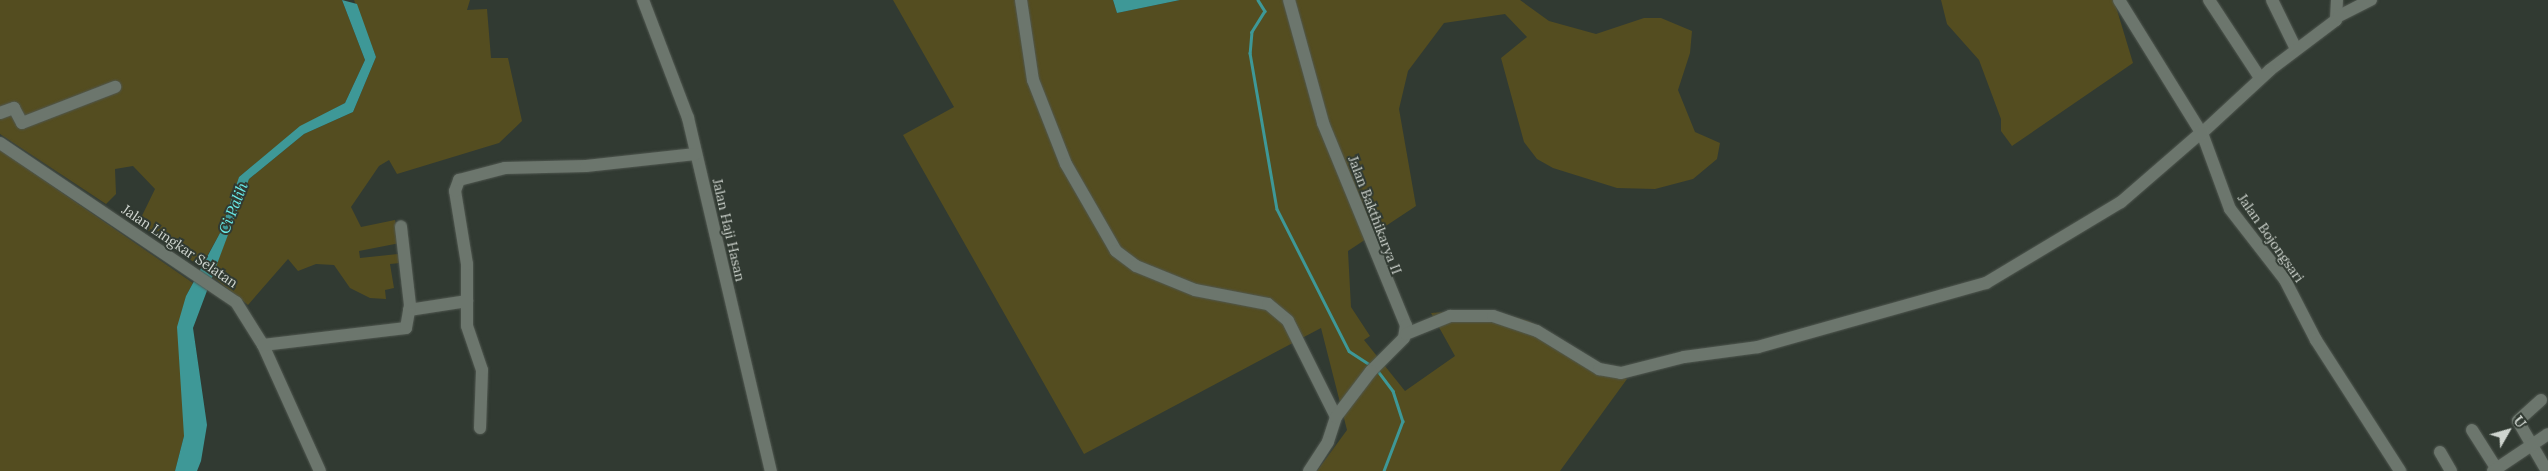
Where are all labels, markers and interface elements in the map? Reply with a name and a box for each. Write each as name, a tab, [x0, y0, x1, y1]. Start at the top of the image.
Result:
street label: Jalan Bakthikarya II	[1345, 153, 1405, 277]
street label: Jalan Haji Hasan	[709, 177, 749, 283]
water label: Ci Palih	[215, 180, 251, 236]
street label: Jalan Bojongsari	[2234, 191, 2308, 285]
street label: Jalan Lingkar Selatan	[119, 201, 241, 291]
north arrow	[2483, 406, 2533, 456]
text: U	[2509, 412, 2530, 431]

